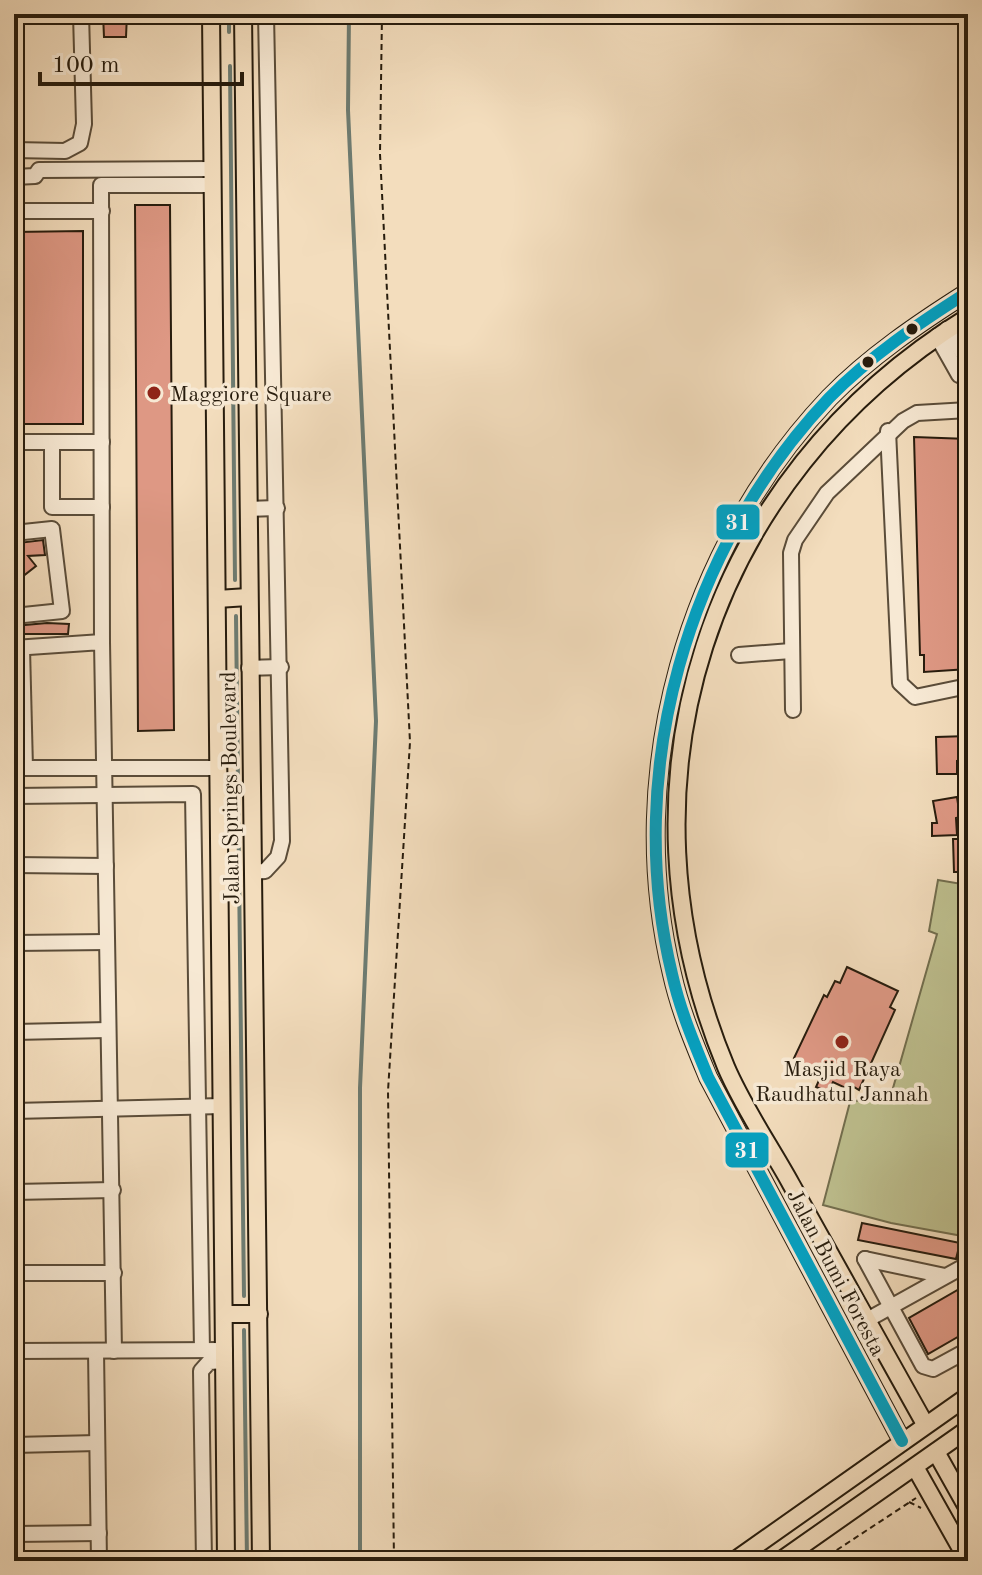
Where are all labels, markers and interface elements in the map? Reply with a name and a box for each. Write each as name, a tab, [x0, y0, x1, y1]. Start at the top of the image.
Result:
scale bar	[40, 36, 242, 86]
text: 100 m	[52, 54, 120, 78]
unlabelled marker	[904, 321, 920, 337]
unlabelled marker	[860, 354, 876, 370]
marker: Maggiore Square	[145, 384, 163, 402]
place label: Maggiore Square	[170, 384, 332, 406]
line badge: 31	[715, 503, 761, 541]
text: 31	[725, 513, 751, 535]
street label: Jalan Springs Boulevard	[218, 671, 244, 905]
marker: Masjid Raya Raudhatul Jannah	[833, 1033, 851, 1051]
place label: Masjid Raya Raudhatul Jannah	[755, 1059, 929, 1106]
line badge: 31	[724, 1131, 770, 1169]
text: 31	[734, 1141, 760, 1163]
street label: Jalan Bumi Foresta	[782, 1186, 889, 1360]

